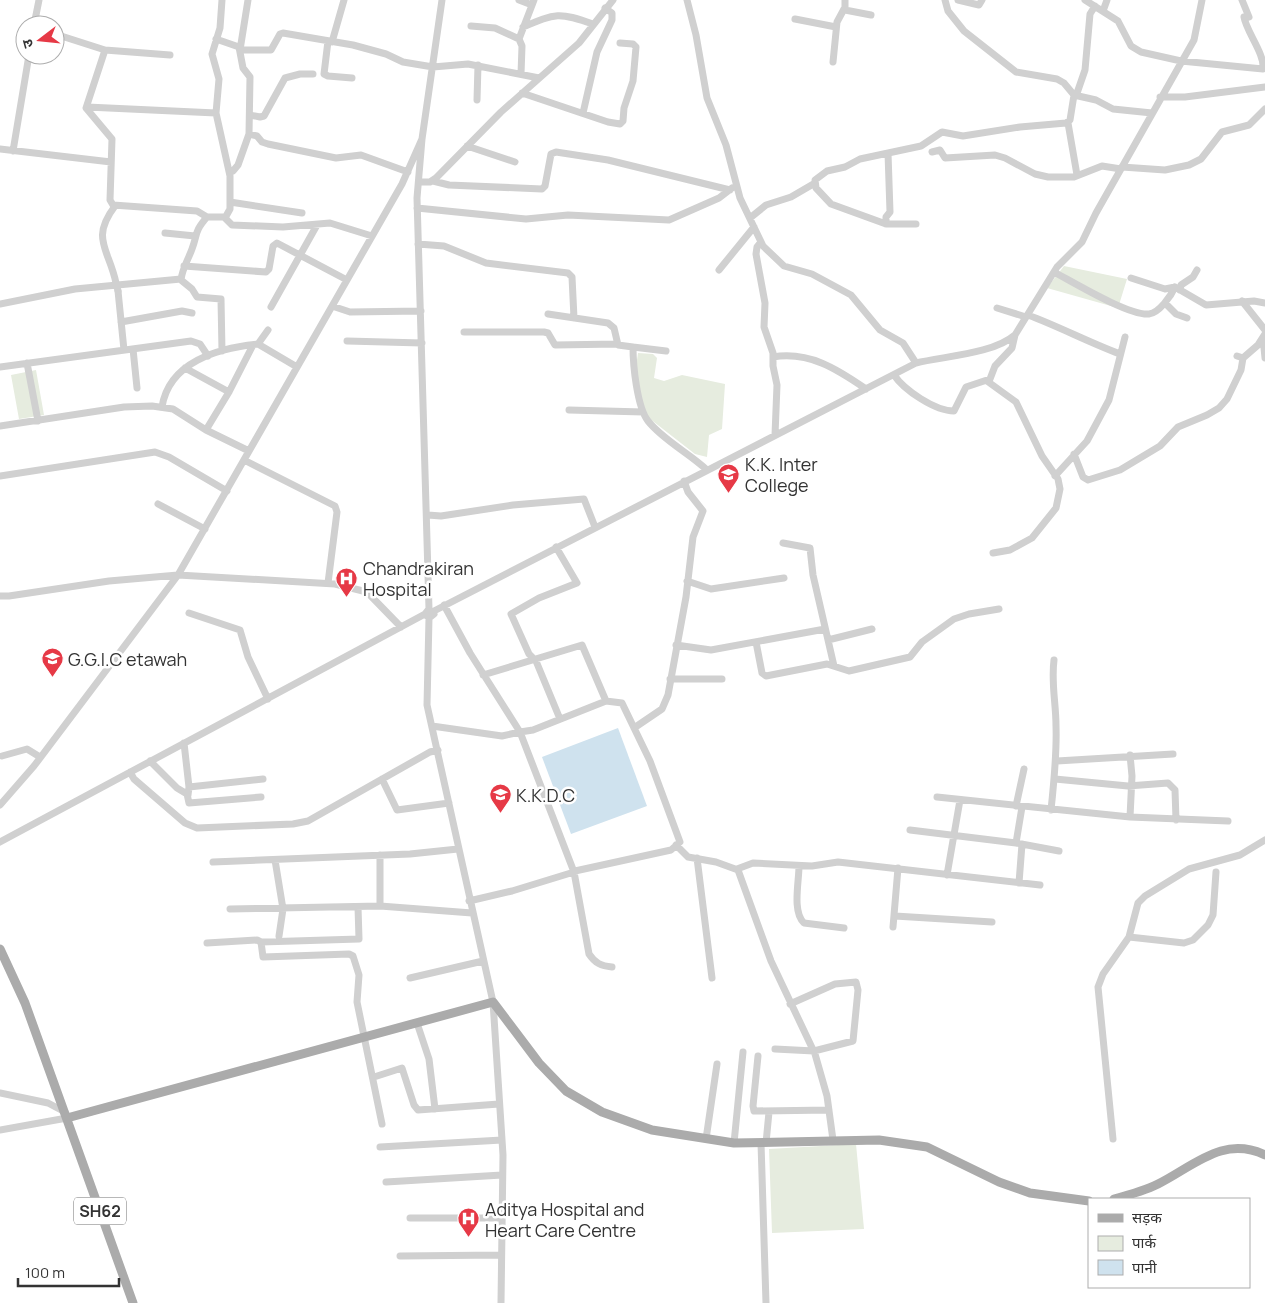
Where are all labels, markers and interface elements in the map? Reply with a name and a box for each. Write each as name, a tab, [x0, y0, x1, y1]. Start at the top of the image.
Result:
north arrow	[15, 15, 65, 65]
text: उ	[17, 36, 37, 50]
place label: K.K. Inter College	[745, 452, 818, 497]
school or university icon: K.K. Inter College	[717, 462, 741, 493]
place label: Chandrakiran Hospital	[363, 556, 474, 601]
hospital icon: Chandrakiran Hospital	[335, 566, 359, 597]
school or university icon: G.G.I.C etawah	[40, 647, 64, 678]
place label: G.G.I.C etawah	[68, 647, 187, 671]
school or university icon: K.K.D.C	[488, 783, 512, 814]
place label: K.K.D.C	[516, 783, 575, 807]
place label: Aditya Hospital and Heart Care Centre	[485, 1197, 644, 1242]
road number: SH62	[74, 1198, 126, 1224]
legend	[1088, 1198, 1250, 1288]
hospital icon: Aditya Hospital and Heart Care Centre	[457, 1207, 481, 1238]
text: सड़क	[1132, 1207, 1162, 1228]
text: पार्क	[1132, 1232, 1156, 1253]
scale bar	[18, 1256, 119, 1288]
text: पानी	[1132, 1257, 1158, 1278]
text: 100 m	[25, 1262, 65, 1283]

